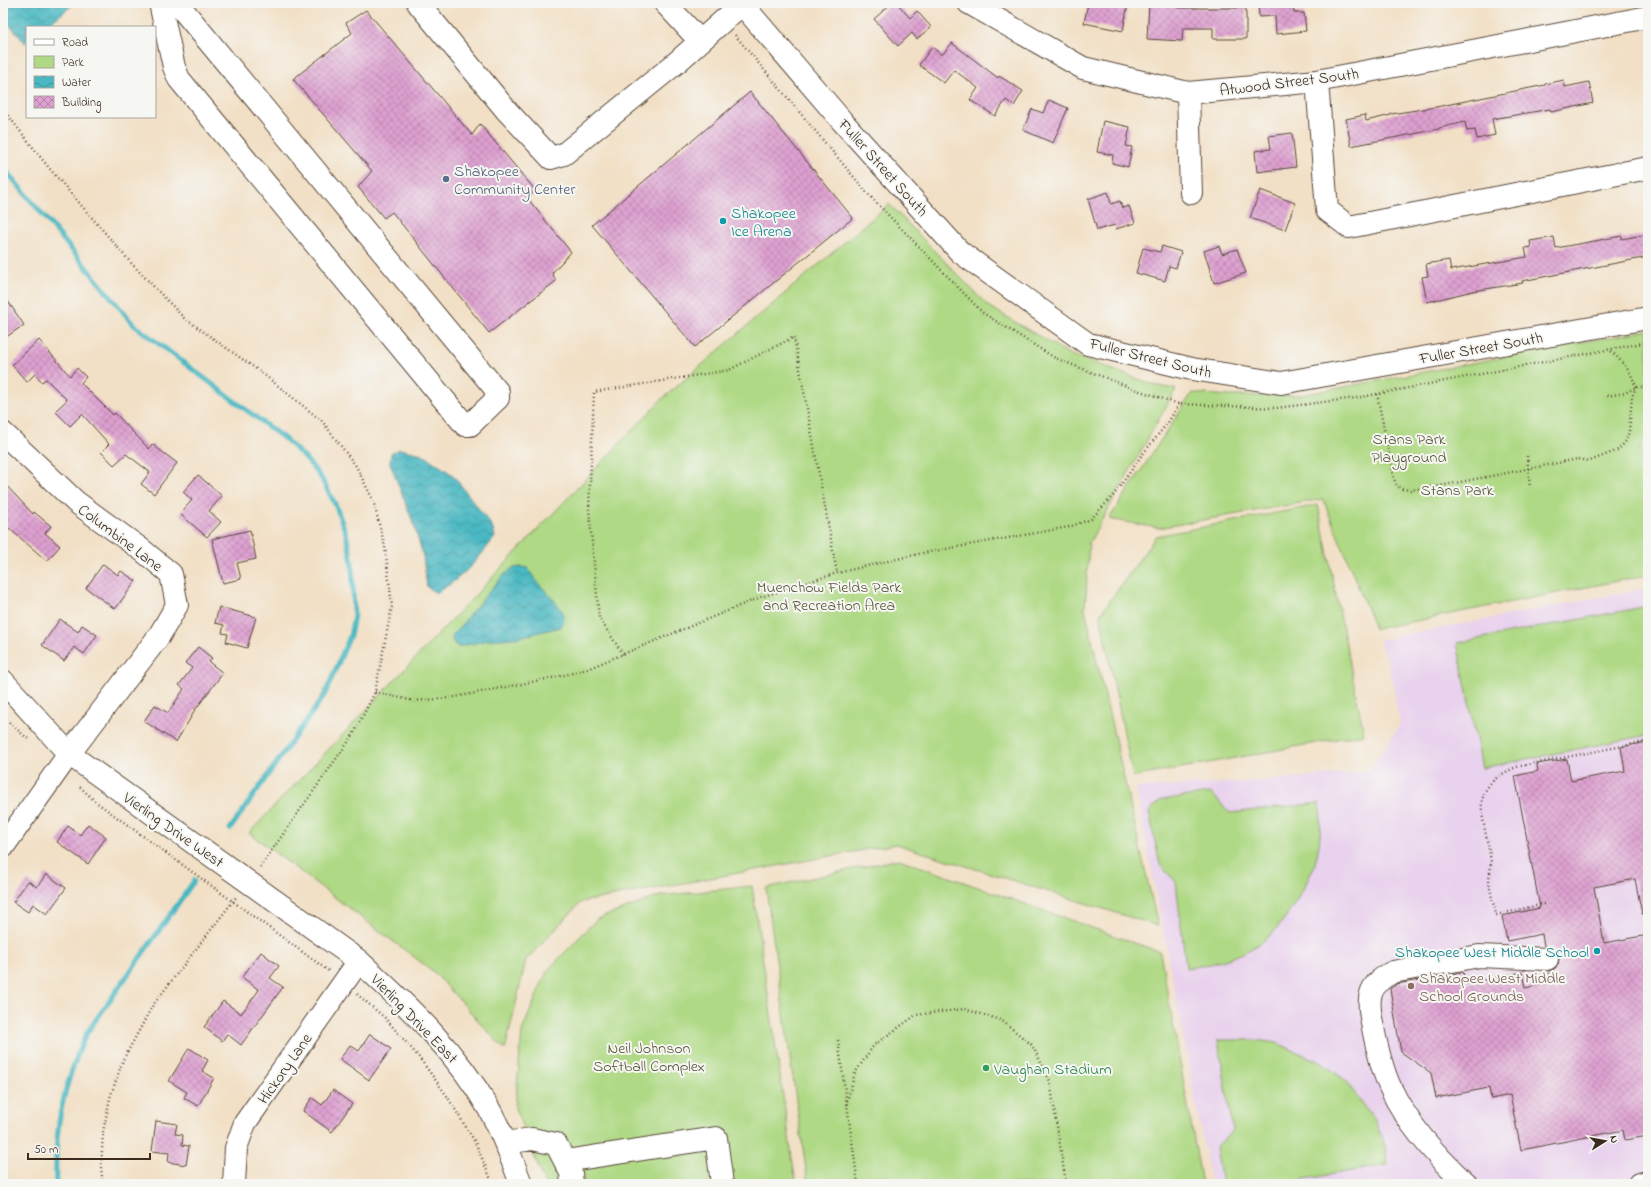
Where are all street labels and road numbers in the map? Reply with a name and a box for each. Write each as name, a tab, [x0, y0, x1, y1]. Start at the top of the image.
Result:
street label: Atwood Street South	[1218, 63, 1360, 103]
street label: Fuller Street South	[831, 113, 933, 223]
street label: Fuller Street South	[1417, 326, 1545, 372]
street label: Fuller Street South	[1086, 332, 1214, 386]
street label: Columbine Lane	[72, 499, 168, 579]
street label: Vierling Drive West	[117, 786, 229, 875]
street label: Vierling Drive East	[364, 968, 463, 1070]
street label: Hickory Lane	[252, 1028, 319, 1110]

